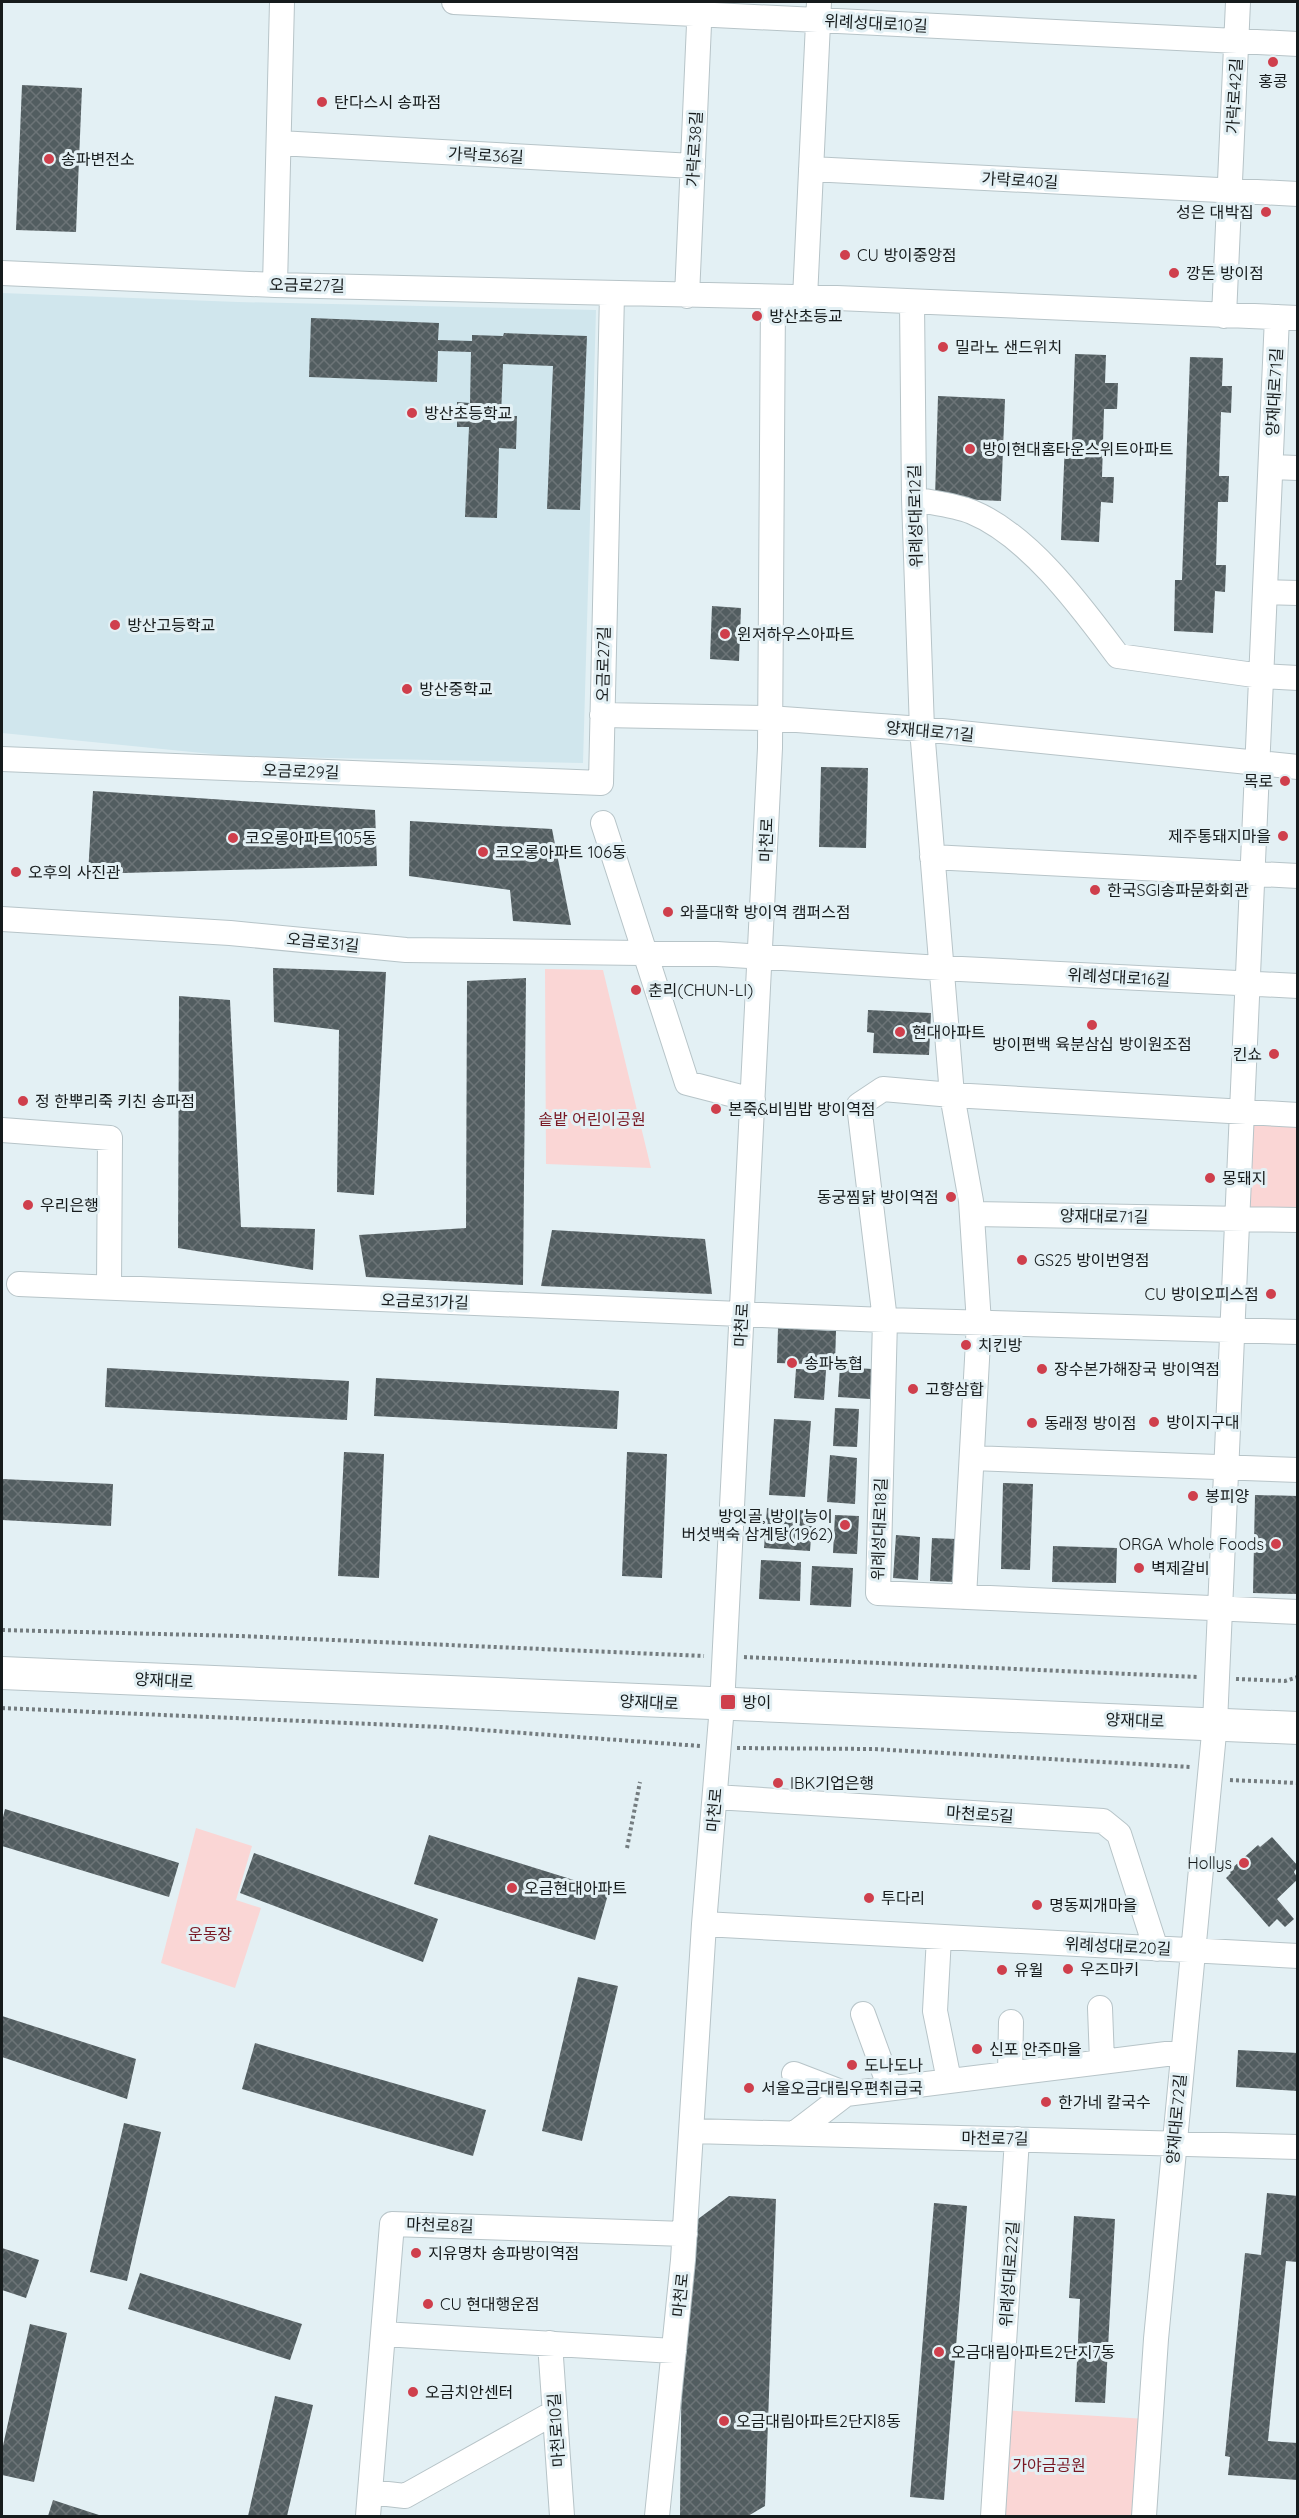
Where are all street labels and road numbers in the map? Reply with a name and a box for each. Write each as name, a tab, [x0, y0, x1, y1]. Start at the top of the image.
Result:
street label: 위례성대로10길	[824, 10, 928, 36]
street label: 가락로42길	[1222, 57, 1246, 135]
street label: 가락로38길	[682, 111, 706, 187]
street label: 가락로36길	[448, 143, 524, 167]
street label: 가락로40길	[981, 168, 1059, 192]
street label: 오금로27길	[269, 274, 345, 296]
street label: 양재대로71길	[1262, 347, 1286, 437]
street label: 위례성대로12길	[904, 464, 926, 568]
street label: 오금로27길	[592, 626, 614, 702]
street label: 양재대로71길	[885, 717, 975, 745]
street label: 오금로29길	[262, 760, 340, 782]
street label: 마천로	[755, 817, 777, 862]
street label: 오금로31길	[286, 928, 360, 956]
street label: 위례성대로16길	[1067, 964, 1171, 990]
street label: 양재대로71길	[1060, 1205, 1148, 1227]
street label: 오금로31가길	[381, 1289, 469, 1313]
street label: 마천로	[730, 1302, 752, 1348]
street label: 위례성대로18길	[867, 1477, 891, 1581]
street label: 양재대로	[134, 1668, 194, 1692]
street label: 양재대로	[619, 1690, 679, 1714]
street label: 양재대로	[1105, 1709, 1165, 1731]
street label: 마천로	[702, 1787, 726, 1833]
street label: 마천로5길	[946, 1802, 1014, 1826]
street label: 위례성대로20길	[1064, 1933, 1172, 1959]
street label: 양재대로72길	[1162, 2073, 1190, 2165]
street label: 마천로7길	[961, 2127, 1029, 2149]
street label: 마천로8길	[406, 2214, 474, 2236]
street label: 위례성대로22길	[995, 2220, 1023, 2328]
street label: 마천로	[668, 2272, 692, 2318]
street label: 마천로10길	[543, 2392, 569, 2468]

